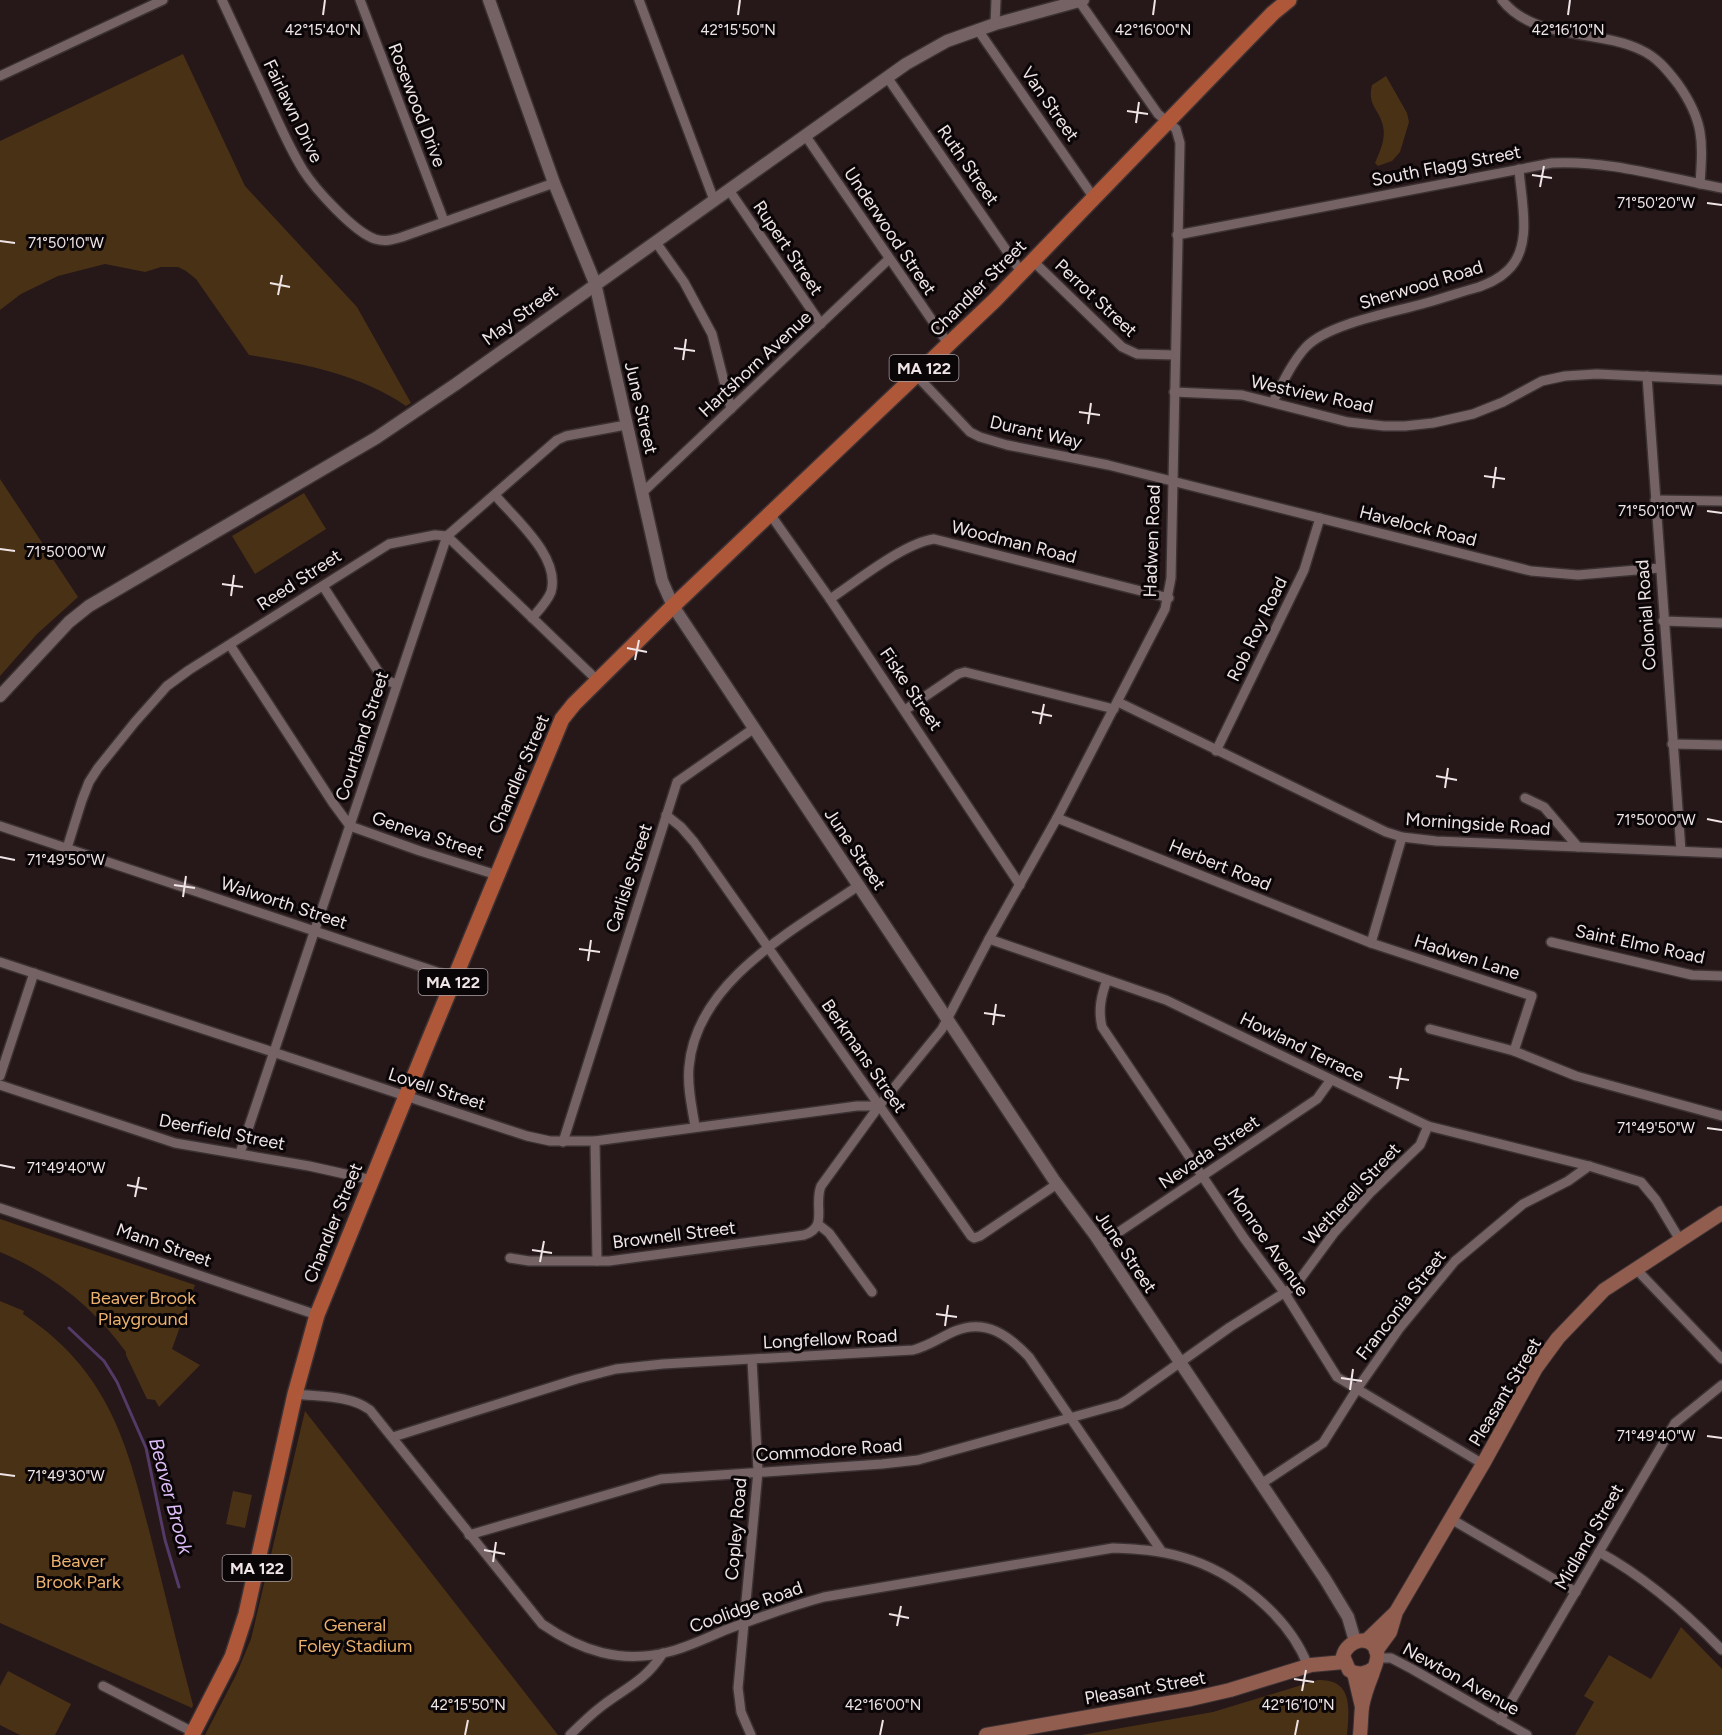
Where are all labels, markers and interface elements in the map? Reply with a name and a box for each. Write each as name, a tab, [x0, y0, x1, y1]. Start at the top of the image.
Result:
text: 42°15'40"N	[285, 21, 361, 39]
text: 42°15'50"N	[700, 21, 776, 39]
text: 42°16'00"N	[1115, 21, 1191, 39]
text: 42°16'10"N	[1531, 21, 1605, 39]
street label: Rosewood Drive	[383, 40, 451, 170]
street label: Fairlawn Drive	[258, 56, 328, 166]
street label: Van Street	[1016, 63, 1084, 146]
street label: Ruth Street	[932, 121, 1004, 210]
street label: South Flagg Street	[1369, 141, 1523, 191]
street label: Underwood Street	[839, 163, 941, 299]
text: 71°50'20"W	[1617, 194, 1696, 212]
street label: Rupert Street	[748, 196, 828, 300]
text: 71°50'10"W	[28, 234, 105, 252]
street label: Chandler Street	[925, 235, 1031, 341]
street label: Perrot Street	[1050, 254, 1142, 342]
street label: Sherwood Road	[1356, 256, 1486, 314]
street label: May Street	[478, 280, 562, 350]
street label: Hartshorn Avenue	[694, 306, 816, 422]
road number: MA 122	[890, 355, 958, 381]
street label: June Street	[620, 360, 662, 456]
street label: Westview Road	[1249, 370, 1375, 418]
street label: Durant Way	[988, 411, 1085, 453]
street label: Hadwen Road	[1139, 484, 1165, 598]
street label: Havelock Road	[1357, 501, 1479, 551]
text: 71°50'10"W	[1618, 502, 1695, 520]
street label: Woodman Road	[949, 516, 1079, 568]
text: 71°50'00"W	[26, 543, 106, 561]
street label: Reed Street	[253, 544, 346, 615]
street label: Colonial Road	[1631, 559, 1661, 671]
street label: Rob Roy Road	[1222, 573, 1292, 685]
street label: Fiske Street	[875, 643, 947, 735]
street label: Courtland Street	[331, 668, 393, 804]
street label: Chandler Street	[484, 711, 554, 837]
street label: June Street	[820, 804, 891, 894]
street label: Geneva Street	[369, 807, 487, 863]
street label: Morningside Road	[1405, 808, 1551, 840]
text: 71°50'00"W	[1616, 811, 1696, 829]
street label: Carlisle Street	[601, 820, 657, 935]
street label: Herbert Road	[1166, 834, 1274, 896]
text: 71°49'50"W	[27, 851, 106, 869]
street label: Walworth Street	[218, 872, 350, 934]
street label: Saint Elmo Road	[1573, 920, 1707, 968]
street label: Hadwen Lane	[1411, 930, 1523, 984]
road number: MA 122	[418, 969, 488, 995]
street label: Berkmans Street	[817, 995, 911, 1117]
street label: Howland Terrace	[1236, 1007, 1368, 1087]
street label: Lovell Street	[385, 1063, 489, 1115]
street label: Deerfield Street	[157, 1109, 287, 1155]
street label: Nevada Street	[1155, 1110, 1264, 1194]
text: 71°49'50"W	[1617, 1119, 1696, 1137]
street label: Wetherell Street	[1299, 1138, 1405, 1250]
text: 71°49'40"W	[27, 1159, 106, 1177]
street label: Chandler Street	[299, 1160, 367, 1286]
street label: Monroe Avenue	[1222, 1184, 1314, 1301]
street label: June Street	[1091, 1207, 1162, 1297]
street label: Brownell Street	[611, 1217, 737, 1253]
street label: Mann Street	[113, 1218, 215, 1272]
street label: Franconia Street	[1351, 1246, 1451, 1364]
park label: Beaver Brook Playground	[90, 1287, 196, 1330]
street label: Longfellow Road	[762, 1324, 898, 1354]
street label: Pleasant Street	[1464, 1334, 1546, 1450]
text: 71°49'40"W	[1617, 1427, 1696, 1445]
street label: Commodore Road	[755, 1434, 903, 1466]
water label: Beaver Brook	[144, 1435, 198, 1558]
text: 71°49'30"W	[27, 1467, 105, 1485]
street label: Copley Road	[721, 1477, 751, 1581]
street label: Midland Street	[1550, 1480, 1628, 1594]
park label: Beaver Brook Park	[35, 1550, 121, 1593]
road number: MA 122	[222, 1555, 292, 1581]
street label: Coolidge Road	[686, 1576, 806, 1638]
park label: General Foley Stadium	[298, 1614, 412, 1657]
street label: Newton Avenue	[1399, 1638, 1523, 1720]
street label: Pleasant Street	[1083, 1666, 1207, 1709]
text: 42°15'50"N	[430, 1696, 506, 1714]
text: 42°16'00"N	[845, 1696, 921, 1714]
text: 42°16'10"N	[1261, 1696, 1335, 1714]

